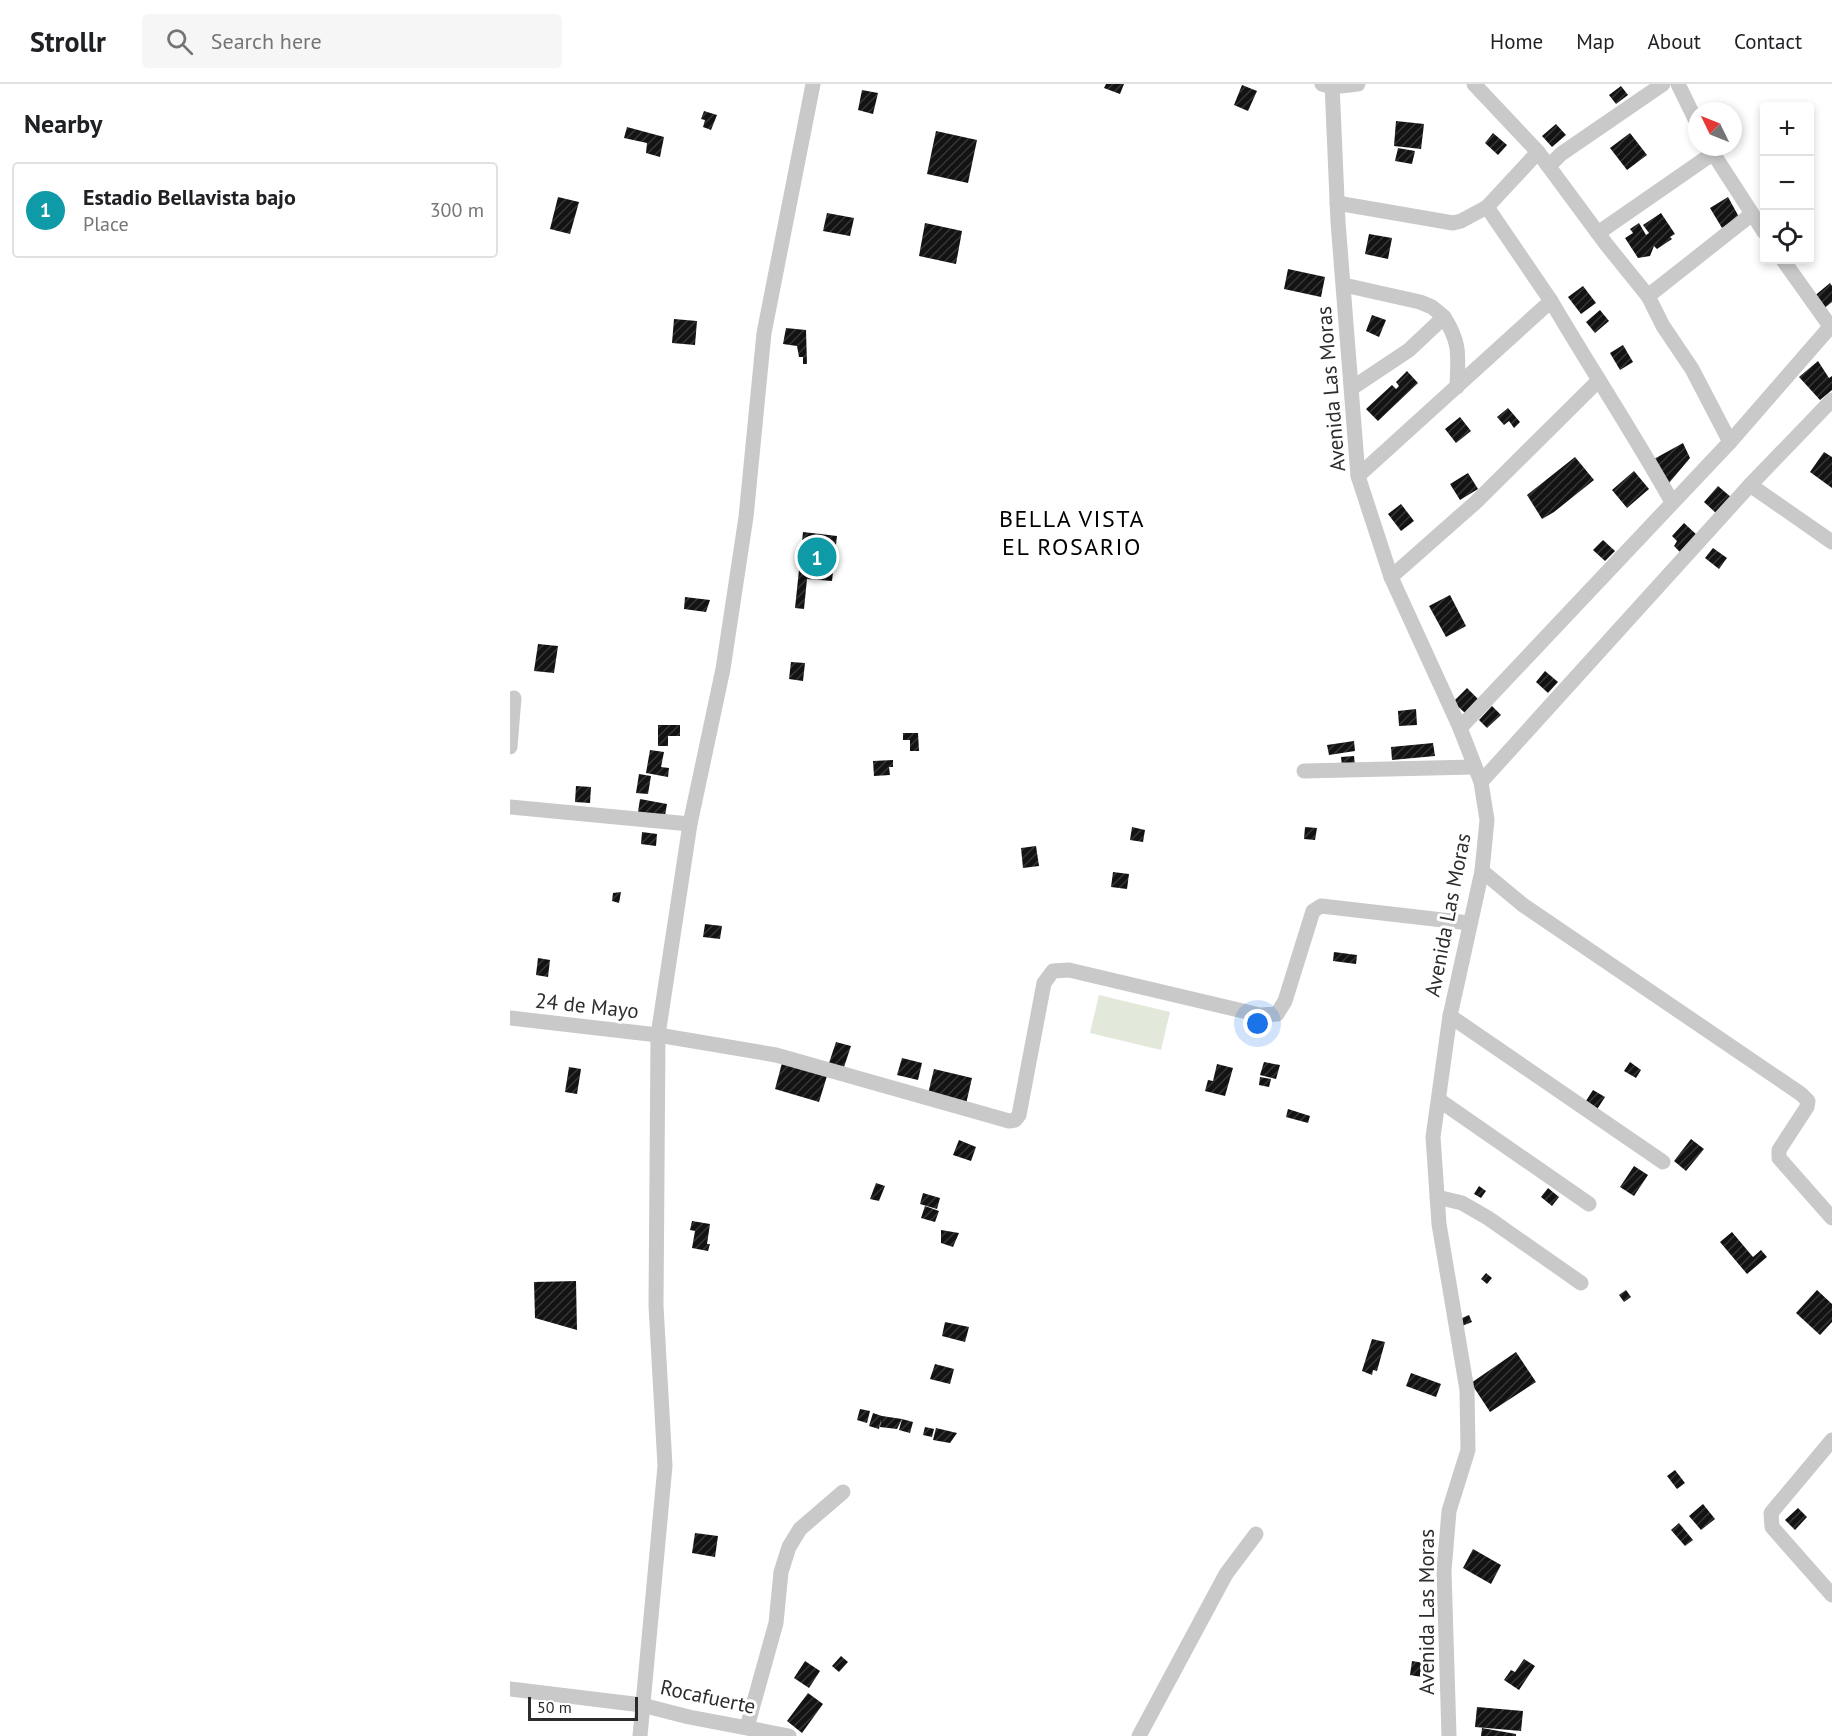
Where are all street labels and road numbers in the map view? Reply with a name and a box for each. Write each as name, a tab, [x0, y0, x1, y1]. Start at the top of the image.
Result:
street label: Avenida Las Moras	[1310, 305, 1351, 473]
street label: Avenida Las Moras	[1418, 831, 1477, 999]
street label: 24 de Mayo	[534, 987, 640, 1024]
street label: Avenida Las Moras	[1413, 1529, 1440, 1695]
street label: Rocafuerte	[658, 1673, 758, 1720]

